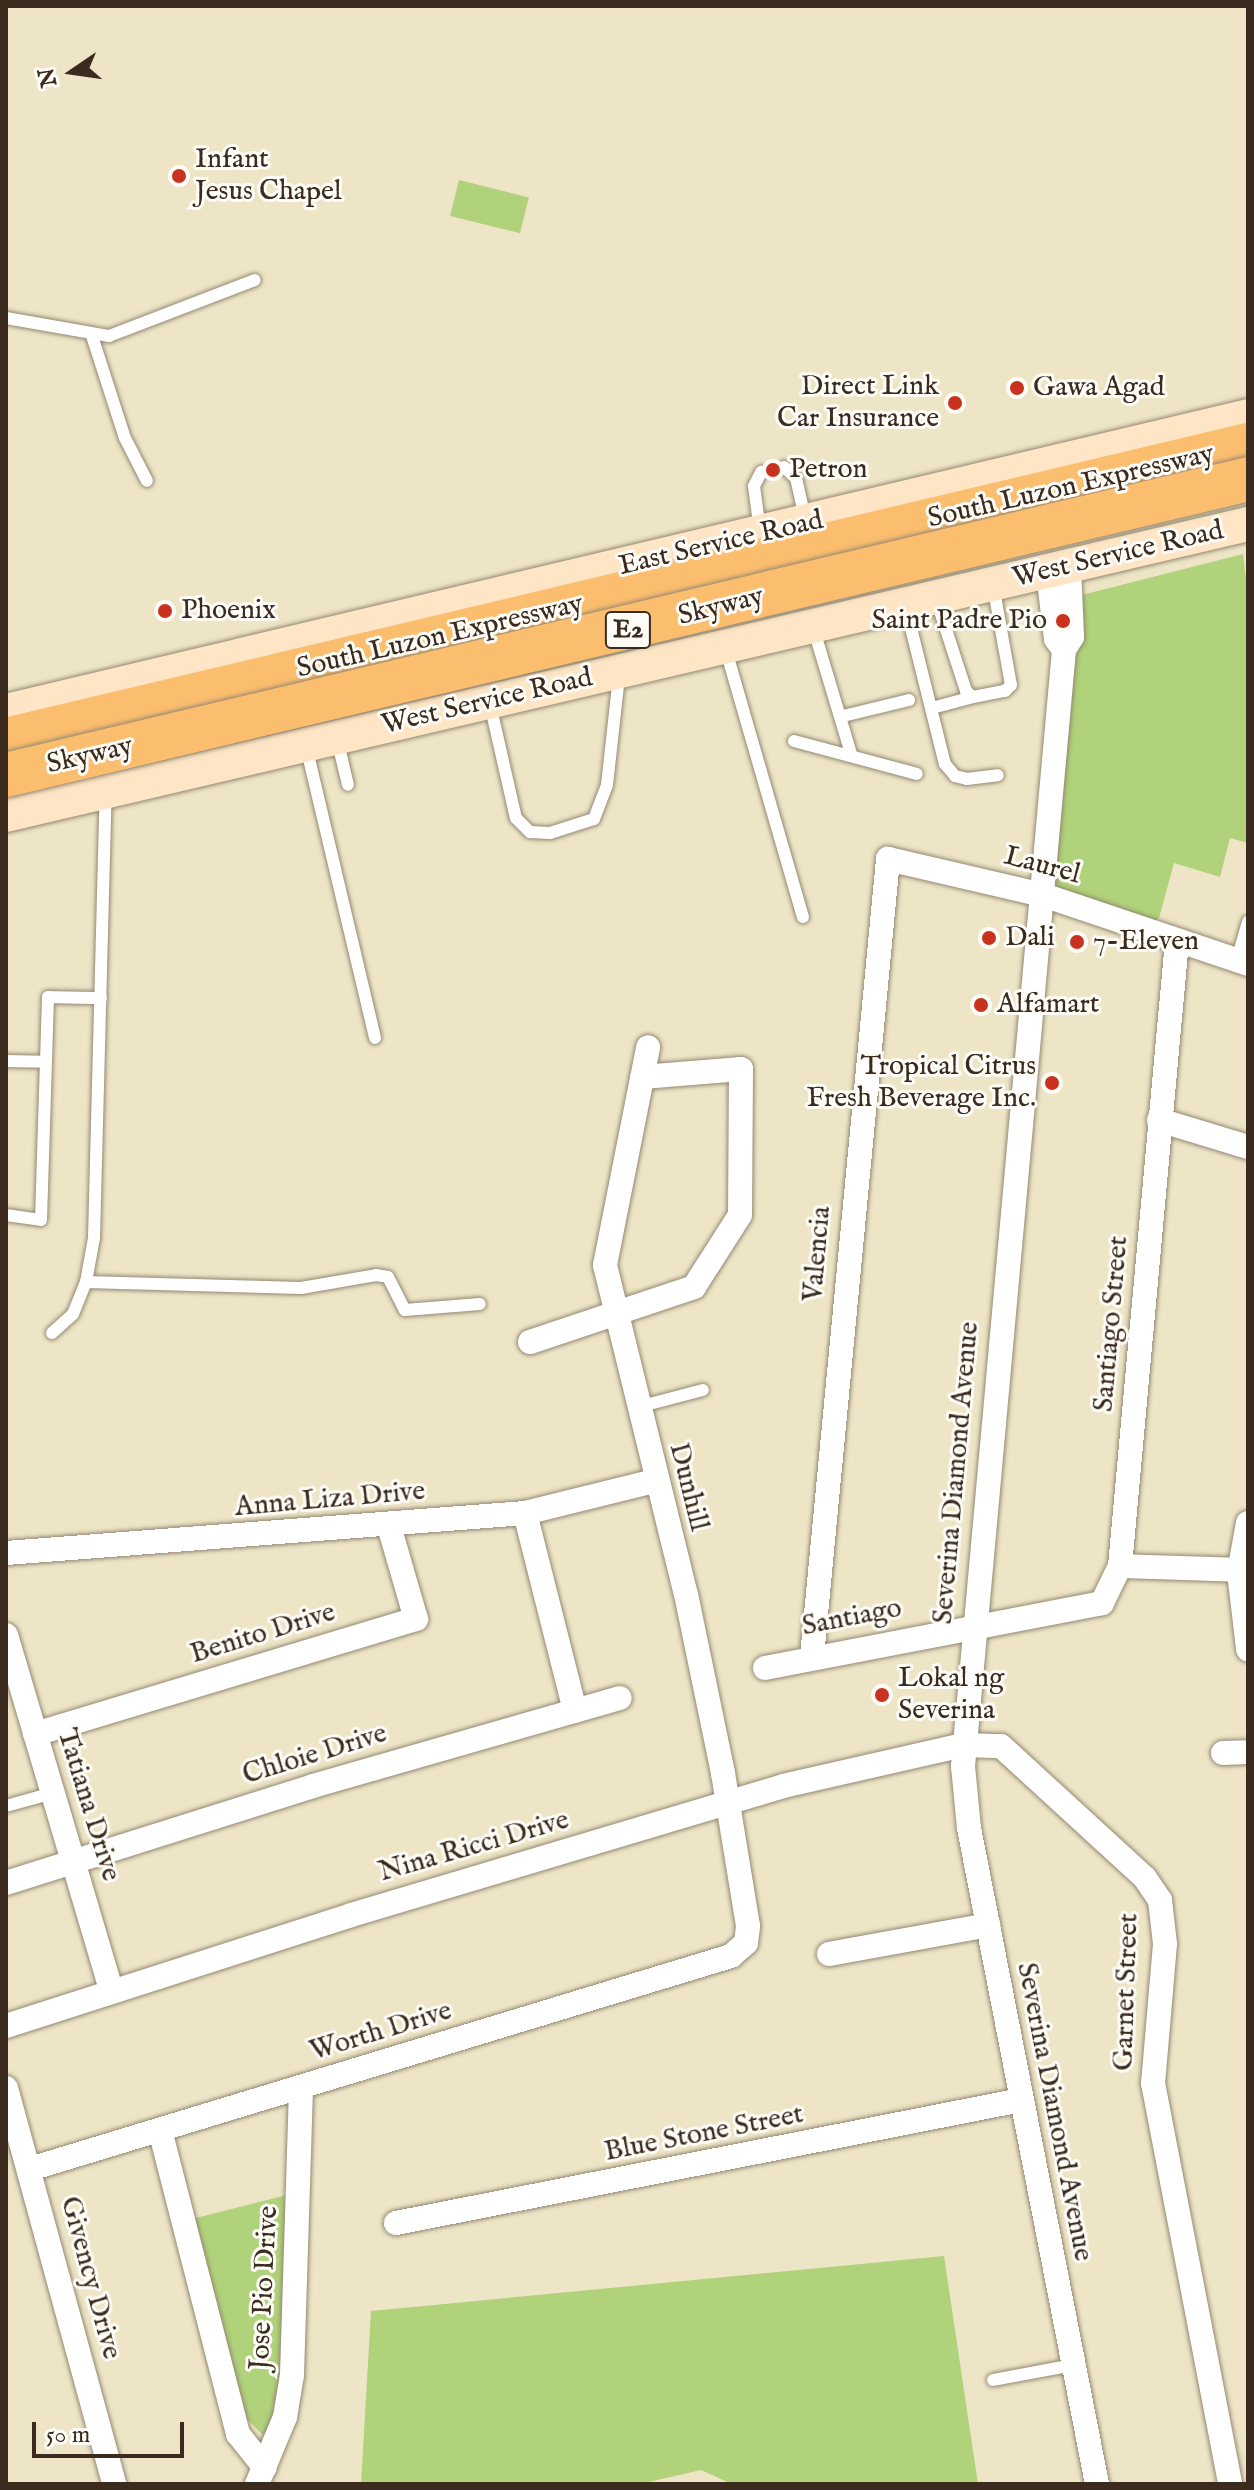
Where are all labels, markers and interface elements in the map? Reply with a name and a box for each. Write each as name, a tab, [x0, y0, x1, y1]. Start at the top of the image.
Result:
north arrow	[32, 32, 112, 112]
text: N	[33, 65, 64, 90]
place label: Infant Jesus Chapel	[195, 143, 342, 209]
marker: Infant Jesus Chapel	[170, 167, 188, 185]
place label: Direct Link Car Insurance	[777, 370, 939, 436]
place label: Gawa Agad	[1033, 371, 1165, 405]
marker: Gawa Agad	[1008, 379, 1026, 397]
marker: Direct Link Car Insurance	[946, 394, 964, 412]
street label: South Luzon Expressway	[925, 438, 1217, 536]
place label: Petron	[789, 453, 867, 487]
marker: Petron	[764, 461, 782, 479]
street label: East Service Road	[616, 504, 826, 584]
street label: West Service Road	[1009, 514, 1227, 596]
street label: Skyway	[675, 580, 767, 634]
street label: South Luzon Expressway	[294, 588, 586, 686]
place label: Phoenix	[181, 594, 276, 628]
marker: Phoenix	[156, 602, 174, 620]
place label: Saint Padre Pio	[872, 604, 1047, 638]
road number: E2	[604, 608, 652, 652]
marker: Saint Padre Pio	[1054, 612, 1072, 630]
street label: West Service Road	[378, 661, 596, 743]
street label: Skyway	[44, 730, 136, 782]
street label: Laurel	[1000, 840, 1084, 892]
place label: Dali	[1005, 921, 1055, 955]
place label: 7-Eleven	[1093, 925, 1199, 959]
marker: Dali	[980, 929, 998, 947]
marker: 7-Eleven	[1068, 933, 1086, 951]
place label: Alfamart	[997, 988, 1099, 1022]
marker: Alfamart	[972, 996, 990, 1014]
place label: Tropical Citrus Fresh Beverage Inc.	[807, 1050, 1036, 1116]
marker: Tropical Citrus Fresh Beverage Inc.	[1043, 1074, 1061, 1092]
street label: Valencia	[797, 1205, 839, 1303]
street label: Santiago Street	[1088, 1235, 1136, 1413]
street label: Severina Diamond Avenue	[927, 1320, 987, 1626]
street label: Dunhill	[661, 1439, 715, 1535]
street label: Anna Liza Drive	[234, 1475, 426, 1525]
street label: Santiago	[799, 1592, 905, 1644]
street label: Benito Drive	[187, 1596, 339, 1672]
place label: Lokal ng Severina	[898, 1662, 1004, 1728]
marker: Lokal ng Severina	[873, 1686, 891, 1704]
street label: Chloie Drive	[239, 1717, 391, 1793]
street label: Tatiana Drive	[49, 1725, 127, 1885]
street label: Nina Ricci Drive	[375, 1804, 573, 1890]
street label: Garnet Street	[1107, 1913, 1147, 2071]
street label: Severina Diamond Avenue	[1009, 1960, 1099, 2264]
street label: Worth Drive	[306, 1995, 456, 2069]
street label: Blue Stone Street	[602, 2098, 806, 2170]
street label: Givency Drive	[52, 2193, 128, 2363]
street label: Jose Pio Drive	[244, 2205, 286, 2371]
scale bar	[36, 2406, 188, 2456]
text: 50 m	[46, 2420, 90, 2451]

